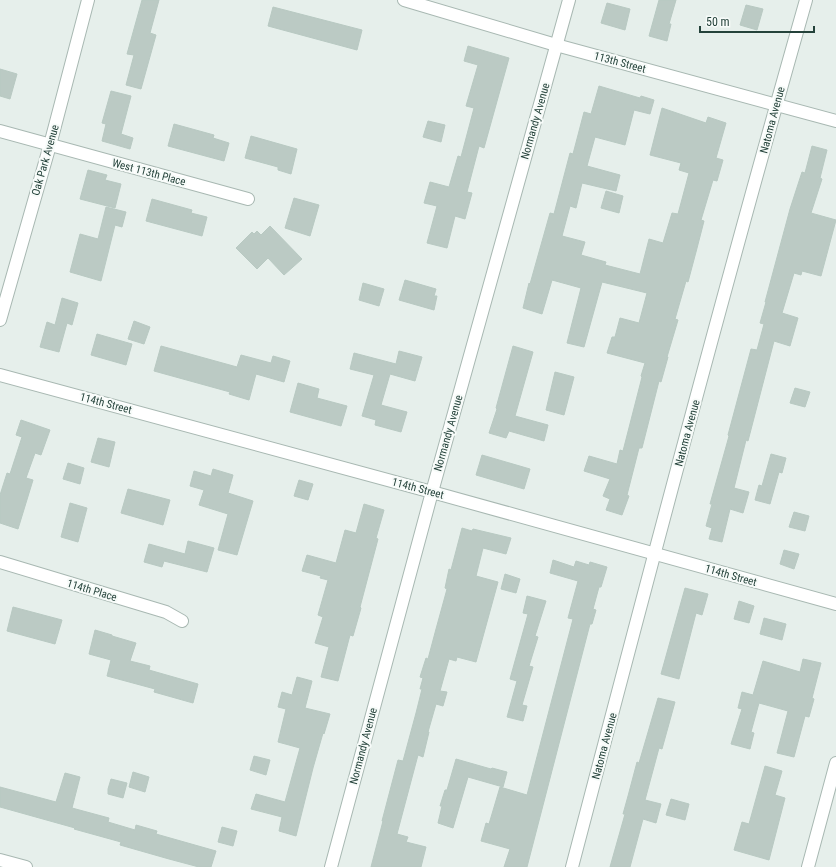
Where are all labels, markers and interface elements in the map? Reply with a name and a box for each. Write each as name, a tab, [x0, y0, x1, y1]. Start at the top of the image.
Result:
scale bar	[700, 8, 814, 34]
text: 50 m	[706, 15, 730, 29]
street label: 113th Street	[593, 49, 647, 76]
street label: Normandy Avenue	[518, 81, 553, 161]
street label: Natoma Avenue	[757, 85, 788, 155]
street label: Oak Park Avenue	[29, 123, 62, 197]
street label: West 113th Place	[111, 156, 187, 189]
street label: 114th Street	[79, 390, 133, 417]
street label: Normandy Avenue	[431, 393, 466, 473]
street label: Natoma Avenue	[672, 398, 703, 468]
street label: 114th Street	[391, 475, 445, 502]
street label: 114th Street	[704, 562, 758, 589]
street label: 114th Place	[65, 577, 118, 604]
street label: Normandy Avenue	[347, 706, 380, 786]
street label: Natoma Avenue	[589, 711, 620, 781]

